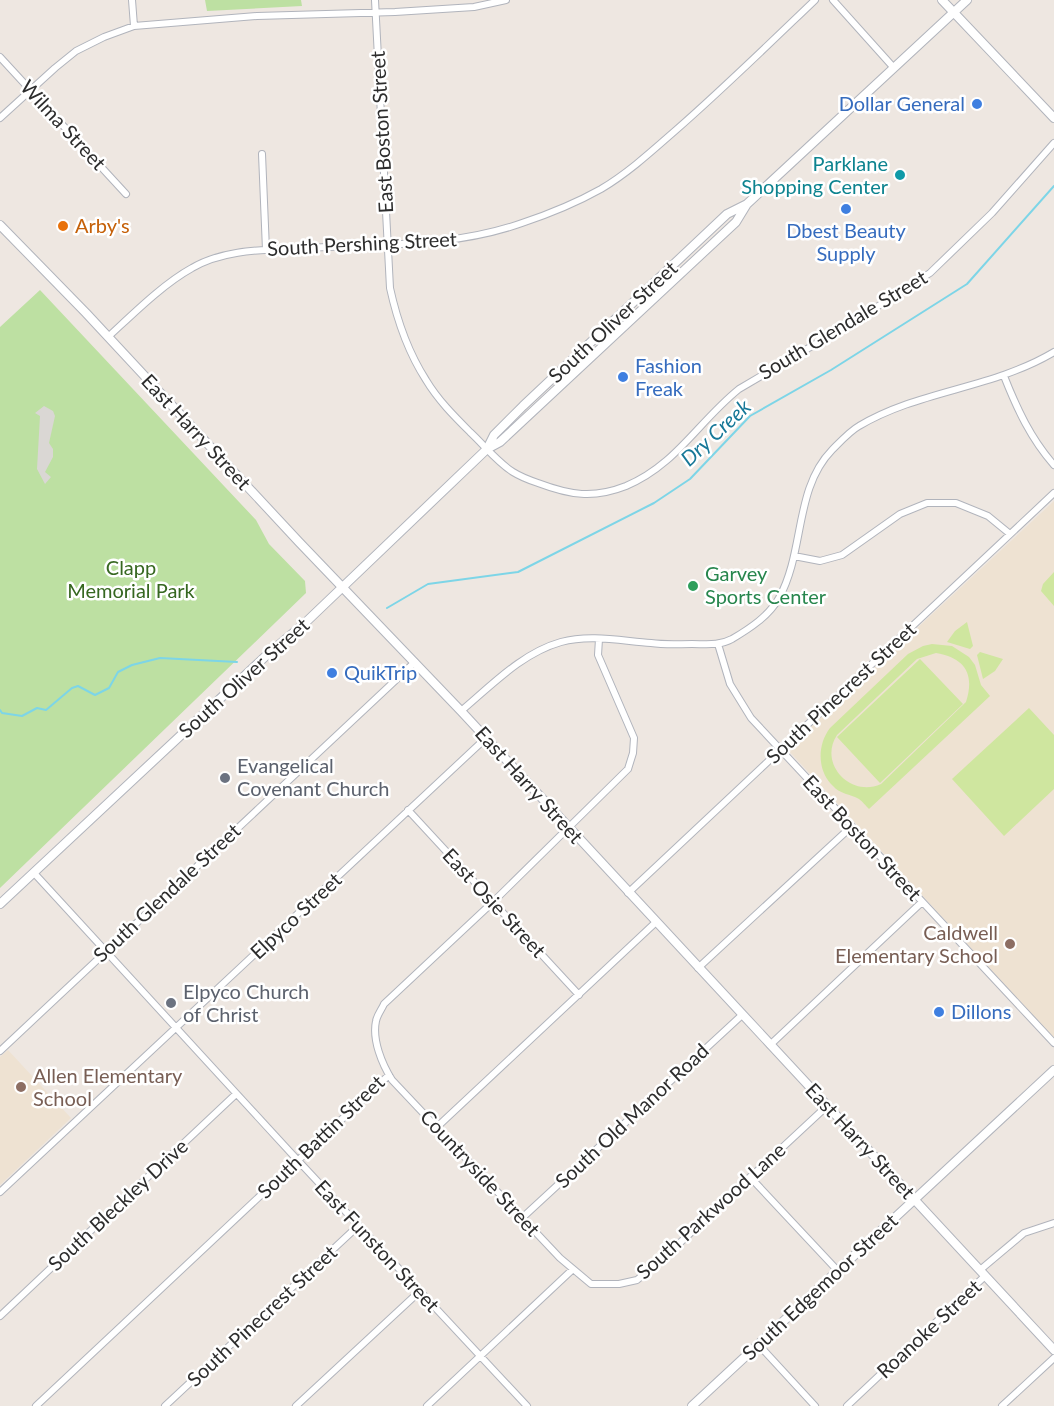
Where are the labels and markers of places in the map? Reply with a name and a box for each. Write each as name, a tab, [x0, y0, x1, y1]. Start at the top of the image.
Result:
place label: Dollar General	[839, 91, 965, 115]
marker: Dollar General	[970, 97, 984, 111]
place label: Parklane Shopping Center	[741, 151, 889, 198]
marker: Parklane Shopping Center	[893, 168, 907, 182]
marker: Dbest Beauty Supply	[839, 202, 853, 216]
place label: Arby's	[75, 213, 130, 237]
place label: Dbest Beauty Supply	[786, 218, 907, 265]
marker: Arby's	[56, 219, 70, 233]
place label: Fashion Freak	[635, 353, 702, 400]
marker: Fashion Freak	[616, 370, 630, 384]
place label: Garvey Sports Center	[705, 561, 827, 608]
marker: Garvey Sports Center	[686, 579, 700, 593]
place label: QuikTrip	[344, 660, 417, 684]
marker: QuikTrip	[325, 666, 339, 680]
place label: Evangelical Covenant Church	[237, 753, 389, 800]
marker: Evangelical Covenant Church	[218, 771, 232, 785]
place label: Caldwell Elementary School	[835, 920, 998, 967]
marker: Caldwell Elementary School	[1003, 937, 1017, 951]
place label: Elpyco Church of Christ	[183, 979, 309, 1026]
marker: Elpyco Church of Christ	[164, 996, 178, 1010]
place label: Dillons	[951, 999, 1011, 1023]
marker: Dillons	[932, 1005, 946, 1019]
place label: Allen Elementary School	[33, 1063, 183, 1110]
marker: Allen Elementary School	[14, 1080, 28, 1094]

